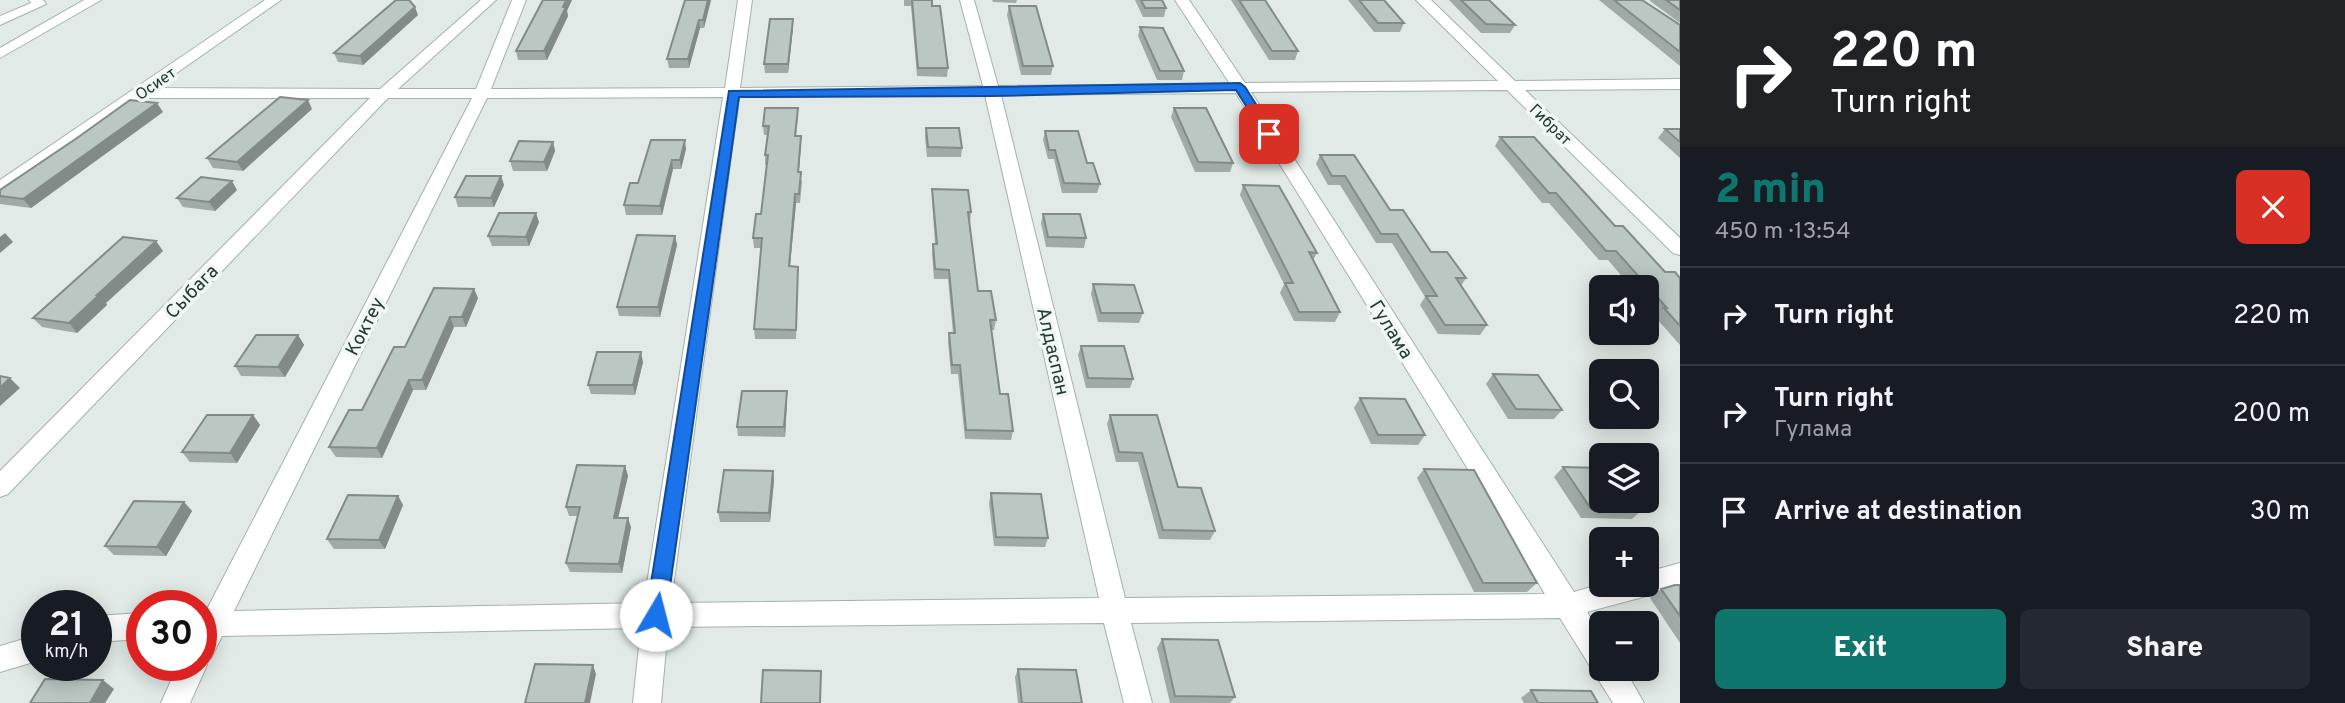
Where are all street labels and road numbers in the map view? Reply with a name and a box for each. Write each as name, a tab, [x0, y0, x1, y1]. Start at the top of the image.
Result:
street label: Осиет	[132, 64, 180, 106]
street label: Гибрат	[1524, 100, 1575, 150]
street label: Сыбага	[161, 260, 224, 325]
street label: Коктеу	[341, 294, 391, 360]
street label: Гулама	[1363, 296, 1418, 364]
street label: Алдаспан	[1030, 305, 1074, 398]

